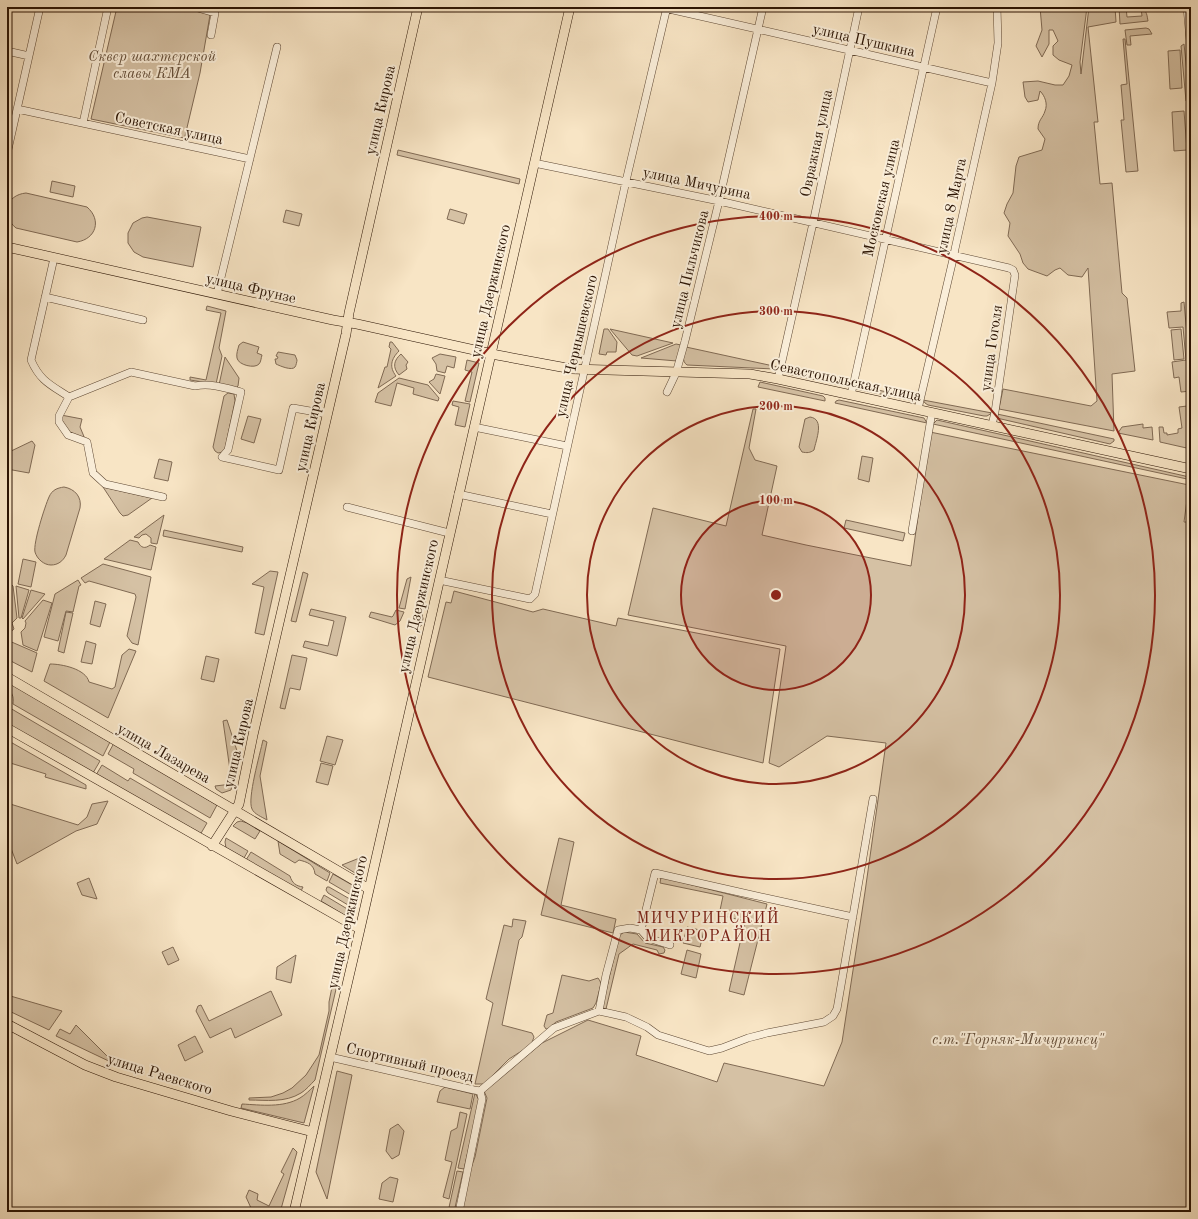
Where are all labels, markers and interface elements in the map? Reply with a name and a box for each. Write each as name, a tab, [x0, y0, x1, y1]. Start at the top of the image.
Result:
street label: улица Пушкина	[811, 22, 917, 61]
park label: Сквер шахтерской славы КМА	[88, 50, 216, 82]
street label: улица Кирова	[364, 64, 399, 157]
street label: Овражная улица	[799, 88, 836, 199]
street label: Советская улица	[113, 111, 225, 148]
street label: Московская улица	[862, 137, 903, 259]
street label: улица 8 Марта	[935, 156, 970, 256]
street label: улица Мичурина	[641, 166, 753, 203]
street label: улица Пильчикова	[668, 208, 713, 330]
text: 400 m	[759, 211, 793, 223]
street label: улица Дзержинского	[469, 223, 514, 360]
street label: улица Фрунзе	[204, 272, 297, 307]
street label: улица Чернышевского	[554, 274, 601, 419]
street label: улица Гоголя	[979, 304, 1006, 392]
text: 300 m	[759, 306, 793, 318]
street label: Севастопольская улица	[768, 358, 923, 405]
street label: улица Кирова	[294, 381, 329, 474]
text: 200 m	[759, 401, 793, 413]
text: 100 m	[759, 495, 793, 507]
street label: улица Дзержинского	[397, 538, 442, 675]
centre of rings	[769, 588, 783, 602]
street label: улица Кирова	[222, 697, 257, 790]
street label: улица Лазарева	[114, 722, 213, 787]
street label: улица Дзержинского	[326, 854, 371, 991]
district label: МИЧУРИНСКИЙ МИКРОРАЙОН	[636, 907, 780, 945]
park label: с.т."Горняк-Мичуринец"	[932, 1033, 1105, 1048]
street label: Спортивный проезд	[344, 1041, 476, 1086]
street label: улица Раевского	[105, 1052, 214, 1099]

